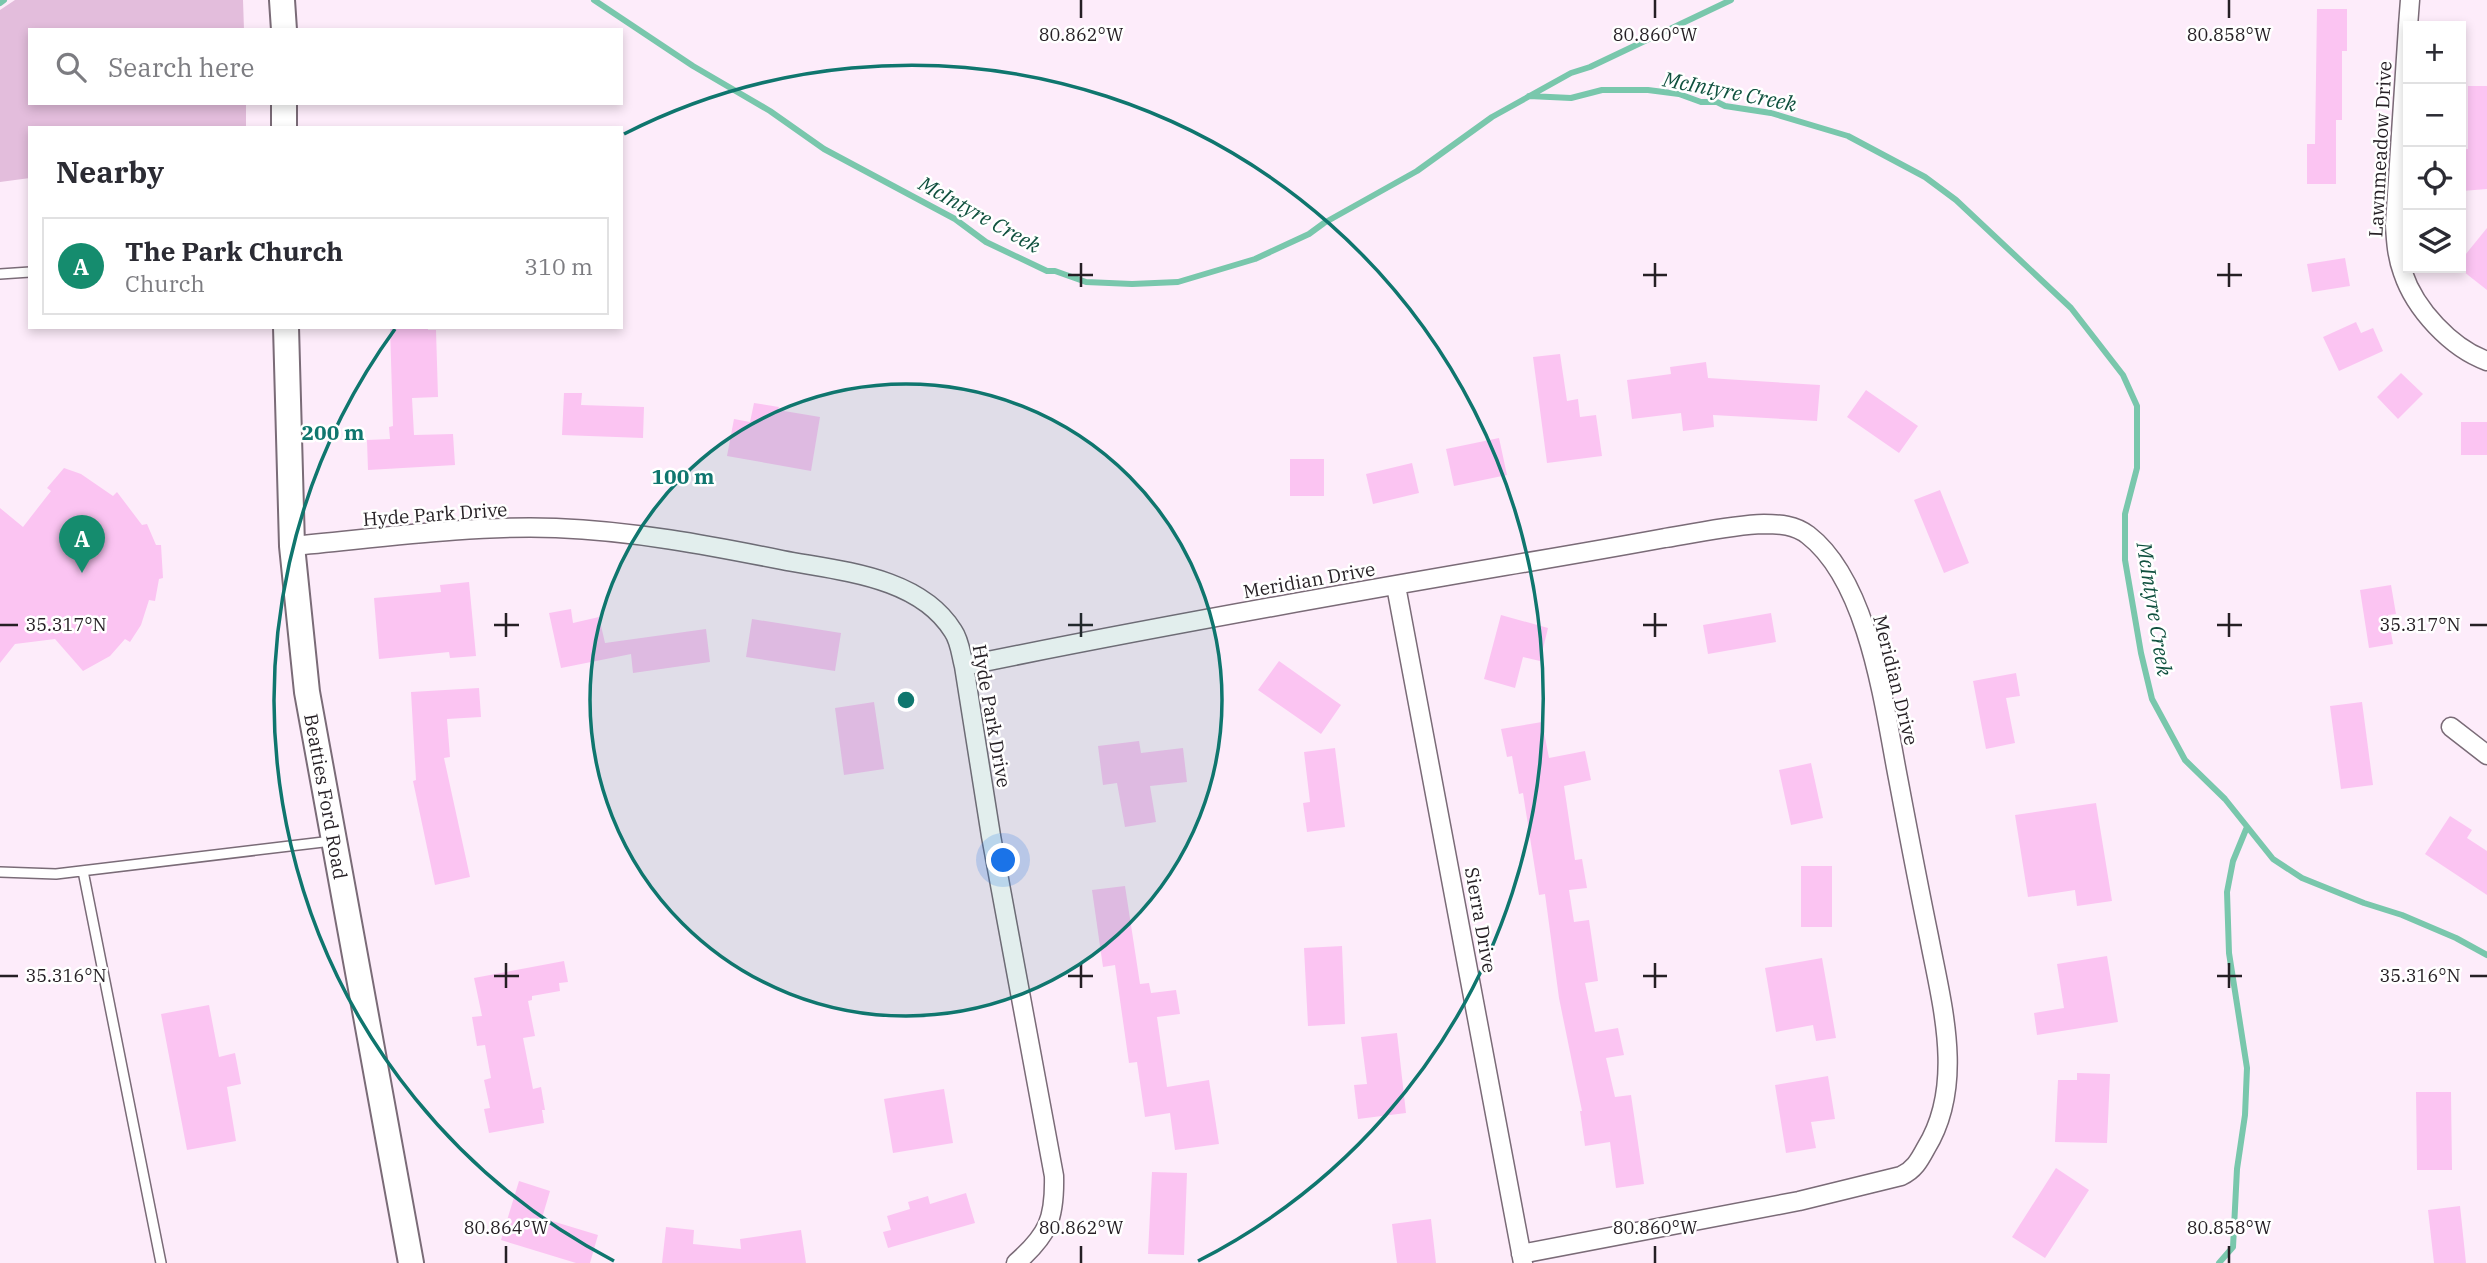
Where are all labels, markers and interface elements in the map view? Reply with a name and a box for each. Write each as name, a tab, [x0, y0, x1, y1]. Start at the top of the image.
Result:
map controls	[2403, 21, 2466, 273]
button: +	[2403, 21, 2466, 84]
text: 80.862°W	[1039, 23, 1124, 46]
text: 80.860°W	[1613, 23, 1698, 46]
text: 80.858°W	[2187, 23, 2272, 46]
search box	[28, 28, 623, 105]
icon: search	[52, 48, 90, 86]
text: Search here	[108, 50, 254, 84]
street label: Lawnmeadow Drive	[2363, 60, 2397, 238]
water label: McIntyre Creek	[1660, 64, 1800, 118]
button: −	[2403, 84, 2466, 147]
button: locate	[2403, 147, 2466, 210]
text: Nearby	[56, 152, 164, 191]
water label: McIntyre Creek	[913, 168, 1047, 259]
button: layers	[2403, 210, 2466, 273]
text: The Park Church	[125, 234, 343, 268]
text: A	[73, 251, 89, 281]
text: 310 m	[524, 251, 593, 281]
text: Church	[125, 268, 205, 298]
text: 200 m	[301, 418, 365, 446]
text: 100 m	[651, 462, 715, 490]
street label: Hyde Park Drive	[362, 497, 508, 531]
pin: A	[59, 515, 105, 573]
water label: McIntyre Creek	[2130, 539, 2180, 679]
street label: Meridian Drive	[1241, 557, 1377, 603]
street label: Meridian Drive	[1868, 612, 1924, 748]
text: 35.317°N	[25, 613, 107, 636]
text: 35.317°N	[2379, 613, 2461, 636]
street label: Hyde Park Drive	[968, 643, 1016, 789]
centre of rings	[894, 688, 918, 712]
street label: Beatties Ford Road	[299, 712, 353, 881]
your location	[986, 843, 1020, 877]
street label: Sierra Drive	[1460, 865, 1502, 975]
text: 35.316°N	[25, 964, 107, 987]
text: 35.316°N	[2379, 964, 2461, 987]
text: 80.864°W	[464, 1216, 549, 1239]
text: 80.862°W	[1039, 1216, 1124, 1239]
text: 80.860°W	[1613, 1216, 1698, 1239]
text: 80.858°W	[2187, 1216, 2272, 1239]

